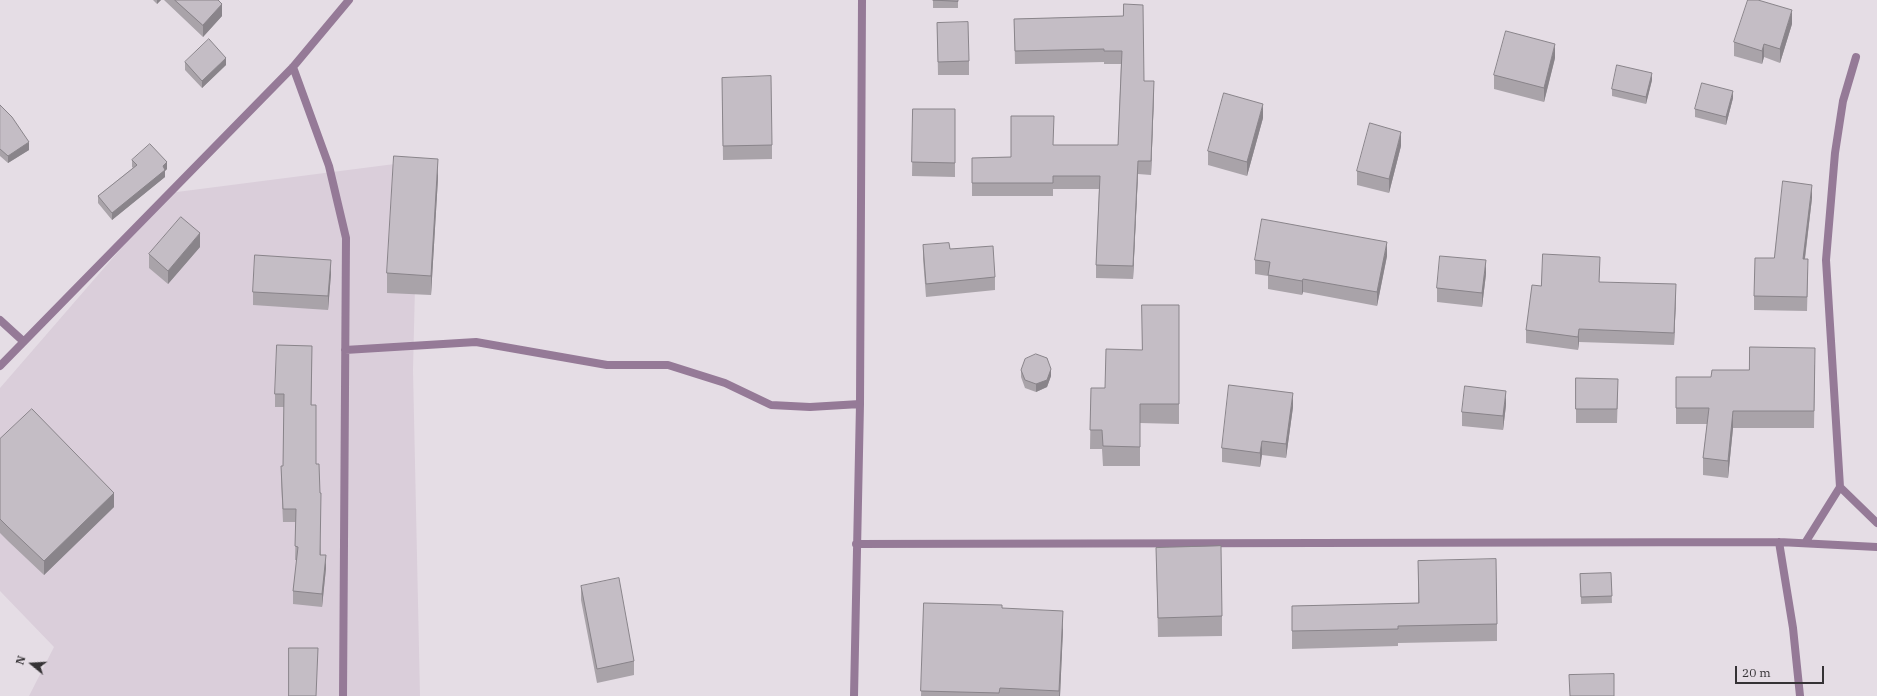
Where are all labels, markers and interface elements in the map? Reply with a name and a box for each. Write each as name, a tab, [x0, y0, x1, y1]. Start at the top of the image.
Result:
north arrow	[12, 644, 52, 684]
text: N	[13, 654, 29, 667]
scale bar	[1737, 658, 1826, 684]
text: 20 m	[1742, 665, 1771, 680]

